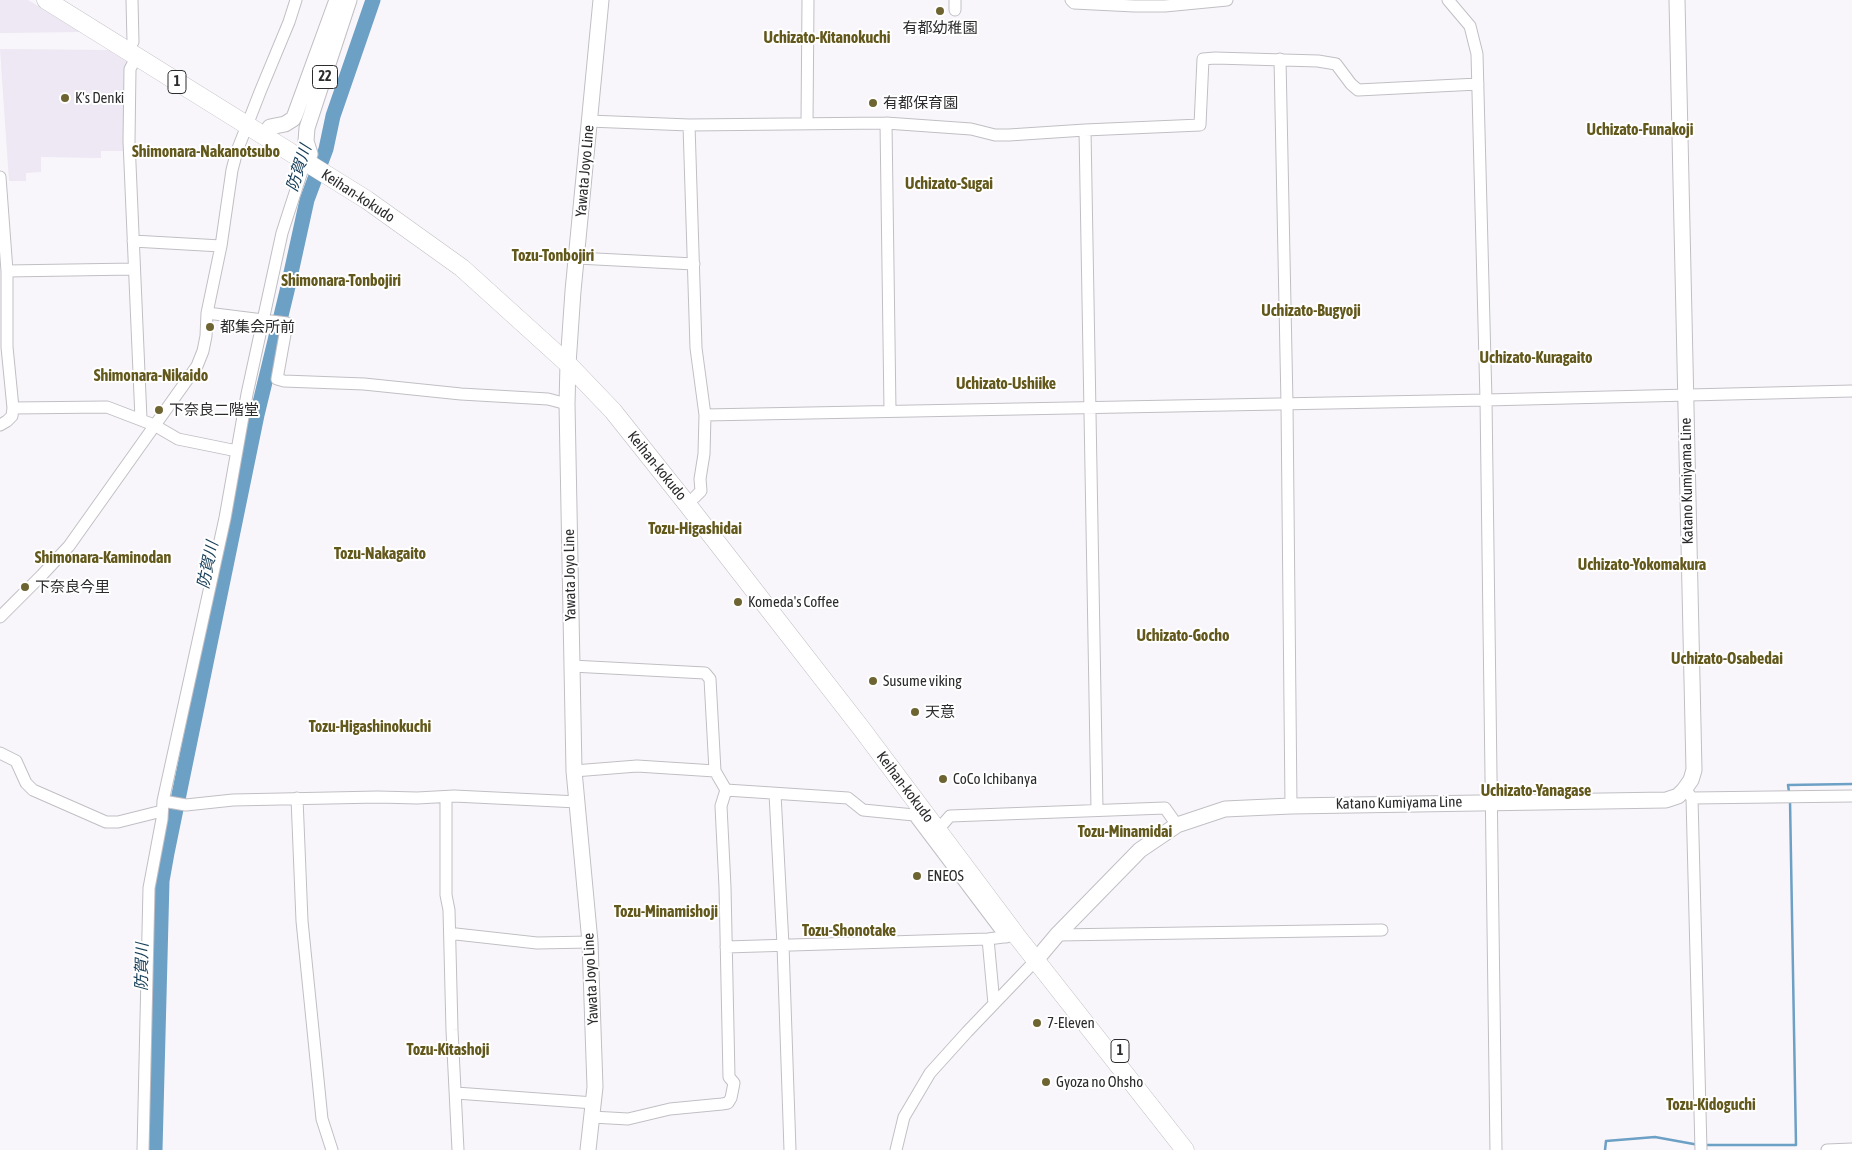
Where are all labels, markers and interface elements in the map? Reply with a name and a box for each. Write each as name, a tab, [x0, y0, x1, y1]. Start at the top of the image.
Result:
marker: 有都幼稚園	[934, 5, 946, 17]
place label: 有都幼稚園	[903, 19, 977, 37]
district label: Uchizato-Kitanokuchi	[764, 28, 890, 48]
road number: 22	[312, 66, 338, 88]
road number: 1	[168, 70, 186, 94]
place label: K's Denki	[75, 89, 124, 107]
marker: K's Denki	[59, 92, 71, 104]
place label: 有都保育園	[883, 94, 958, 112]
marker: 有都保育園	[867, 97, 879, 109]
district label: Uchizato-Funakoji	[1587, 120, 1693, 140]
street label: Yawata Joyo Line	[572, 124, 598, 218]
district label: Shimonara-Nakanotsubo	[132, 142, 280, 162]
water label: 防賀川	[282, 142, 316, 194]
street label: Keihan-kokudo	[318, 166, 398, 226]
district label: Uchizato-Sugai	[905, 174, 993, 194]
district label: Tozu-Tonbojiri	[512, 246, 594, 266]
district label: Shimonara-Tonbojiri	[281, 271, 401, 291]
district label: Uchizato-Bugyoji	[1261, 301, 1361, 321]
place label: 都集会所前	[220, 318, 295, 336]
marker: 都集会所前	[204, 321, 216, 333]
district label: Uchizato-Kuragaito	[1480, 348, 1592, 368]
district label: Shimonara-Nikaido	[94, 366, 208, 386]
district label: Uchizato-Ushiike	[956, 374, 1056, 394]
place label: 下奈良二階堂	[169, 401, 259, 419]
marker: 下奈良二階堂	[153, 404, 165, 416]
street label: Katano Kumiyama Line	[1677, 418, 1697, 544]
street label: Keihan-kokudo	[624, 428, 690, 504]
district label: Tozu-Higashidai	[648, 519, 742, 539]
street label: Yawata Joyo Line	[560, 529, 580, 621]
water label: 防賀川	[194, 540, 222, 590]
district label: Tozu-Nakagaito	[334, 544, 426, 564]
district label: Shimonara-Kaminodan	[35, 548, 171, 568]
district label: Uchizato-Yokomakura	[1578, 555, 1706, 575]
place label: 下奈良今里	[35, 578, 110, 596]
marker: 下奈良今里	[19, 581, 31, 593]
place label: Komeda's Coffee	[748, 593, 839, 611]
marker: Komeda's Coffee	[732, 596, 744, 608]
district label: Uchizato-Gocho	[1136, 626, 1230, 646]
district label: Uchizato-Osabedai	[1671, 649, 1783, 669]
place label: Susume viking	[883, 672, 962, 690]
marker: Susume viking	[867, 675, 879, 687]
place label: 天意	[925, 703, 955, 721]
marker: 天意	[909, 706, 921, 718]
district label: Tozu-Higashinokuchi	[309, 717, 431, 737]
street label: Keihan-kokudo	[873, 748, 937, 826]
place label: CoCo Ichibanya	[953, 770, 1037, 788]
marker: CoCo Ichibanya	[937, 773, 949, 785]
district label: Uchizato-Yanagase	[1481, 781, 1591, 801]
street label: Katano Kumiyama Line	[1336, 793, 1462, 813]
district label: Tozu-Minamidai	[1078, 822, 1172, 842]
place label: ENEOS	[927, 867, 964, 885]
marker: ENEOS	[911, 870, 923, 882]
district label: Tozu-Minamishoji	[614, 902, 718, 922]
district label: Tozu-Shonotake	[802, 921, 896, 941]
street label: Yawata Joyo Line	[580, 933, 602, 1025]
water label: 防賀川	[132, 943, 152, 991]
place label: 7-Eleven	[1047, 1014, 1095, 1032]
marker: 7-Eleven	[1031, 1017, 1043, 1029]
district label: Tozu-Kitashoji	[407, 1040, 489, 1060]
road number: 1	[1111, 1040, 1129, 1062]
place label: Gyoza no Ohsho	[1056, 1073, 1143, 1091]
marker: Gyoza no Ohsho	[1040, 1076, 1052, 1088]
district label: Tozu-Kidoguchi	[1666, 1095, 1756, 1115]

